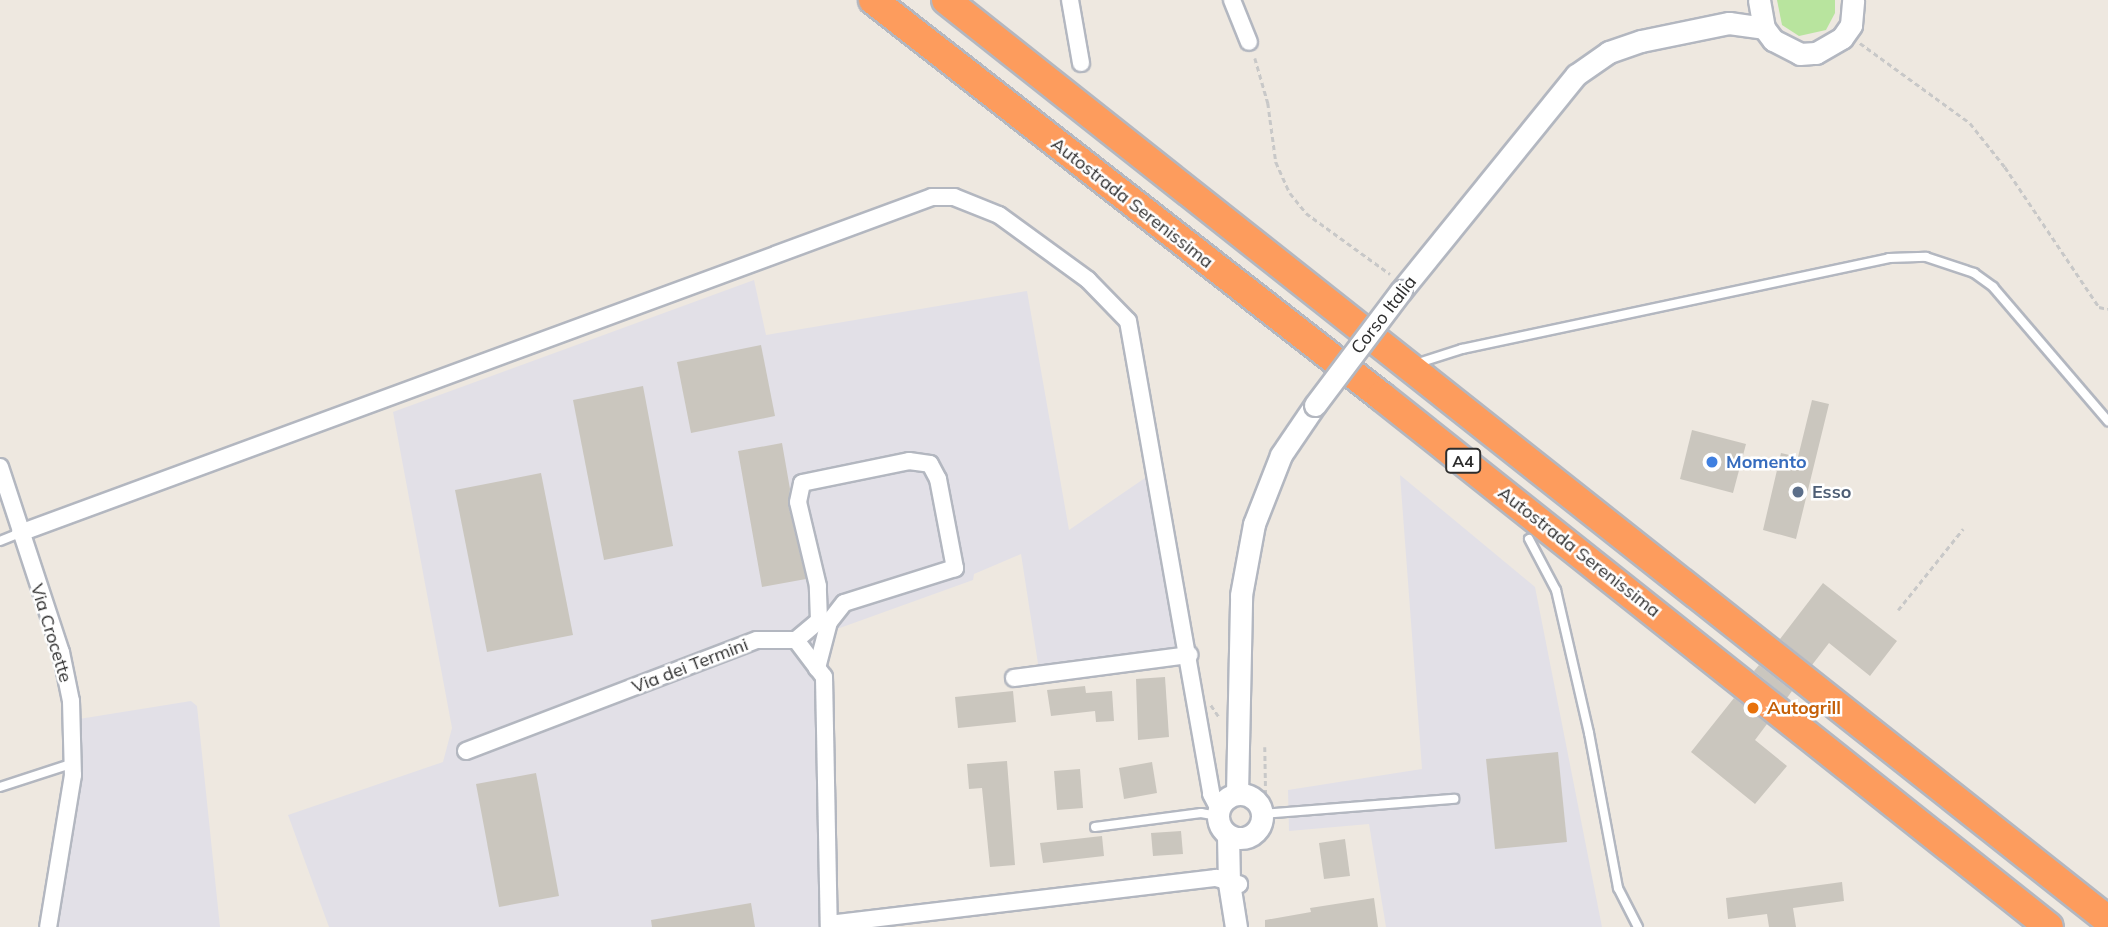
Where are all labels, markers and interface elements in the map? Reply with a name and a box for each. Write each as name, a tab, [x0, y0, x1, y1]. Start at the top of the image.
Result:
street label: Autostrada Serenissima	[1047, 133, 1217, 273]
street label: Corso Italia	[1347, 272, 1421, 358]
road number: A4	[1444, 448, 1482, 474]
place label: Momento	[1726, 451, 1807, 473]
marker: Momento	[1704, 454, 1720, 470]
place label: Esso	[1812, 481, 1851, 503]
street label: Autostrada Serenissima	[1494, 482, 1664, 622]
marker: Esso	[1790, 484, 1806, 500]
street label: Via Crocette	[26, 581, 76, 685]
street label: Via dei Termini	[629, 634, 751, 698]
place label: Autogrill	[1767, 697, 1841, 719]
marker: Autogrill	[1745, 700, 1761, 716]

